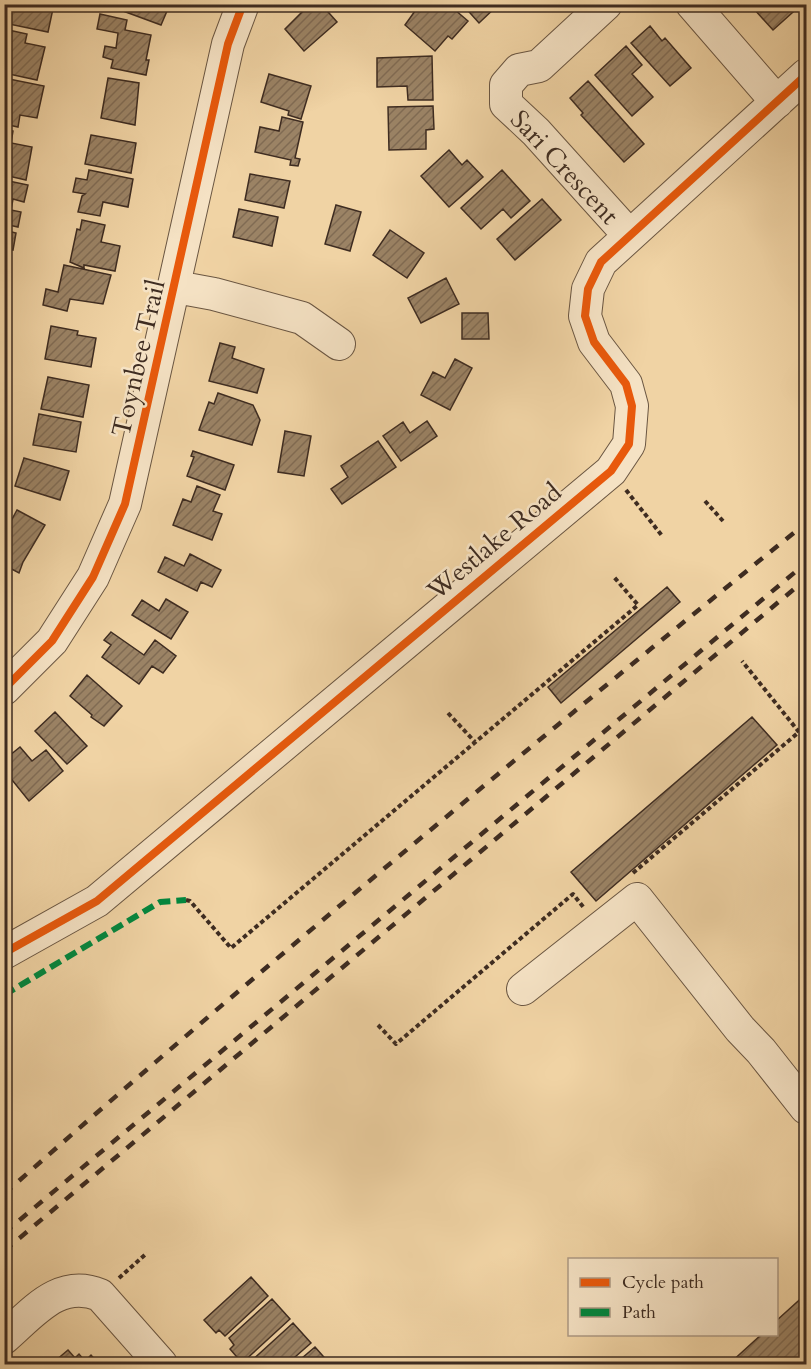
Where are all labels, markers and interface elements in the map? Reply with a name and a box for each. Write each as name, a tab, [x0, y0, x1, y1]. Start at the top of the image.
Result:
street label: Sari Crescent	[503, 103, 627, 232]
street label: Toynbee Trail	[103, 276, 174, 440]
street label: Westlake Road	[419, 475, 569, 609]
legend	[568, 1258, 778, 1336]
text: Cycle path	[622, 1270, 704, 1295]
text: Path	[622, 1300, 656, 1325]

